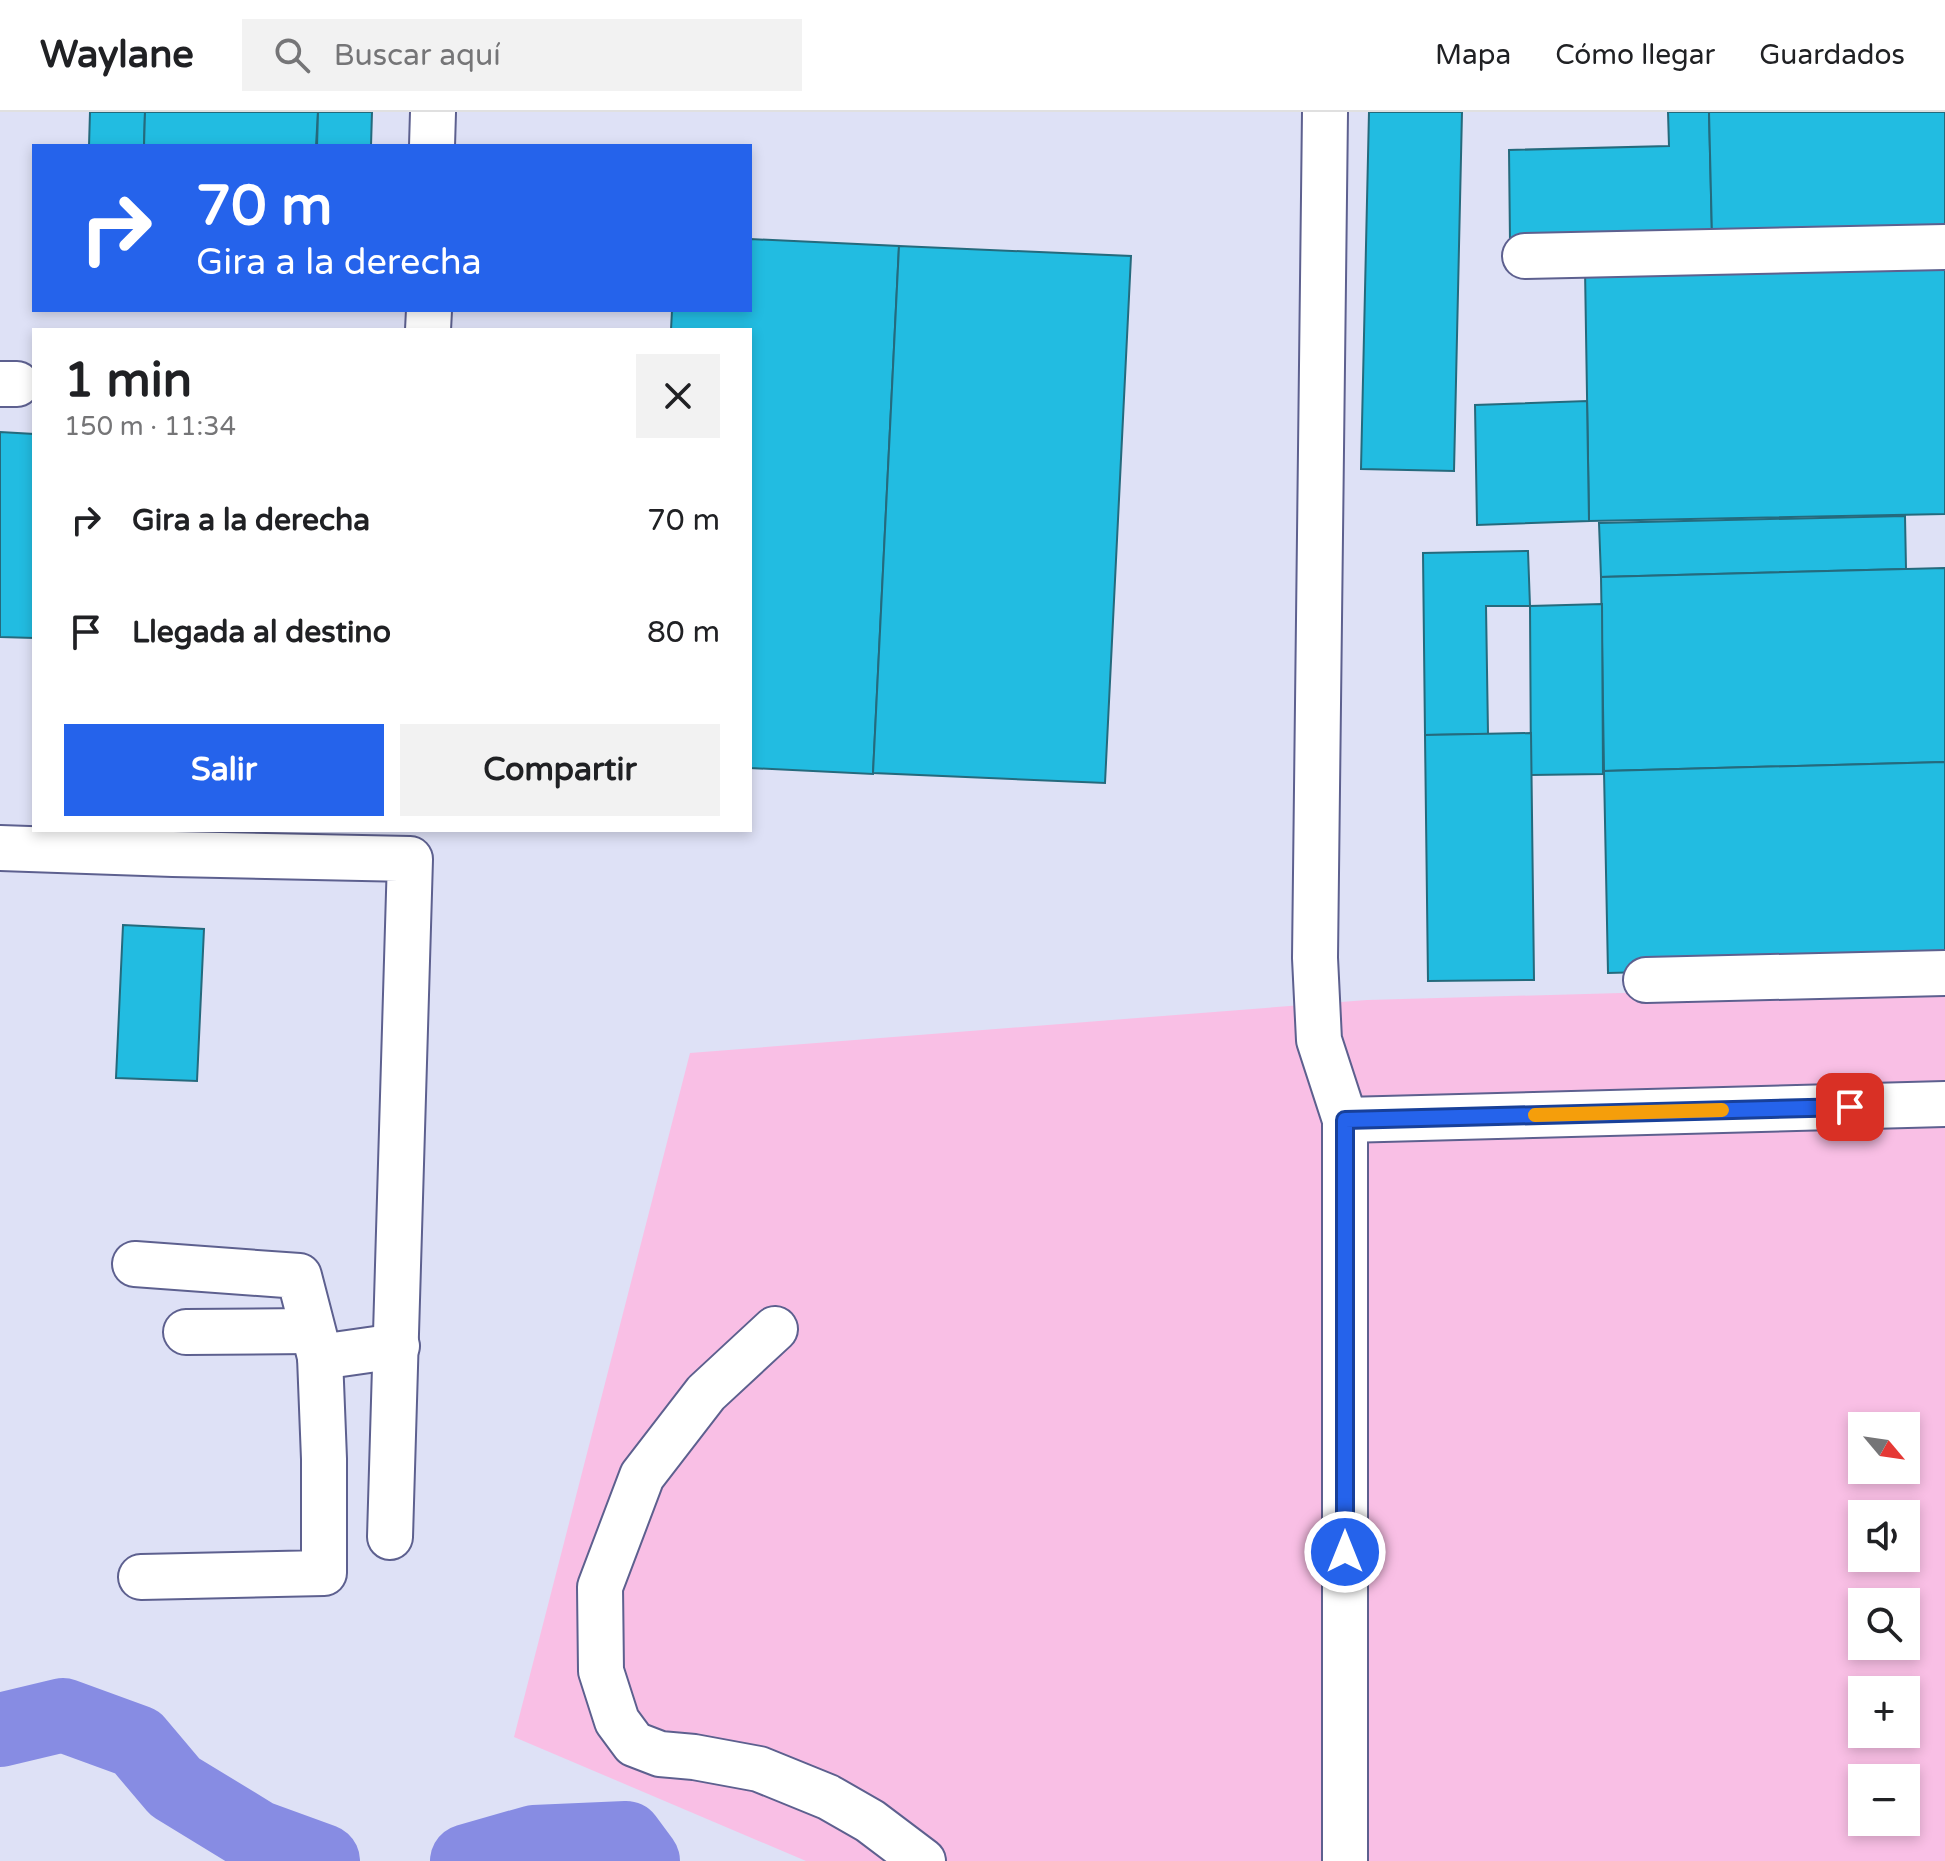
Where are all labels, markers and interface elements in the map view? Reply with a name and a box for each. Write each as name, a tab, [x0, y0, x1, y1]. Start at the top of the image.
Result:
search box	[242, 19, 802, 91]
text: Waylane	[40, 32, 194, 78]
icon: search	[270, 33, 314, 77]
text: Buscar aquí	[334, 37, 501, 74]
text: Mapa	[1435, 38, 1511, 72]
text: Cómo llegar	[1555, 38, 1715, 72]
text: Guardados	[1759, 38, 1905, 72]
text: 70 m	[196, 173, 332, 240]
icon: right	[64, 176, 168, 280]
text: Gira a la derecha	[196, 241, 482, 284]
text: 1 min	[64, 352, 192, 410]
button: close	[636, 354, 720, 438]
text: 150 m · 11:34	[64, 411, 236, 442]
icon: right	[64, 498, 108, 542]
text: Gira a la derecha	[132, 502, 370, 539]
text: 70 m	[647, 502, 720, 539]
icon: arrive	[64, 610, 108, 654]
text: Llegada al destino	[132, 614, 391, 651]
text: 80 m	[647, 614, 720, 651]
button: Salir	[64, 724, 384, 816]
button: Compartir	[400, 724, 720, 816]
pin	[1816, 1073, 1884, 1141]
icon: arrive	[1828, 1085, 1872, 1129]
north arrow	[1848, 1412, 1920, 1484]
map controls	[1848, 1412, 1920, 1836]
button: sound	[1848, 1500, 1920, 1572]
position arrow	[1303, 1510, 1387, 1594]
button: search	[1848, 1588, 1920, 1660]
button: +	[1848, 1676, 1920, 1748]
button: −	[1848, 1764, 1920, 1836]

